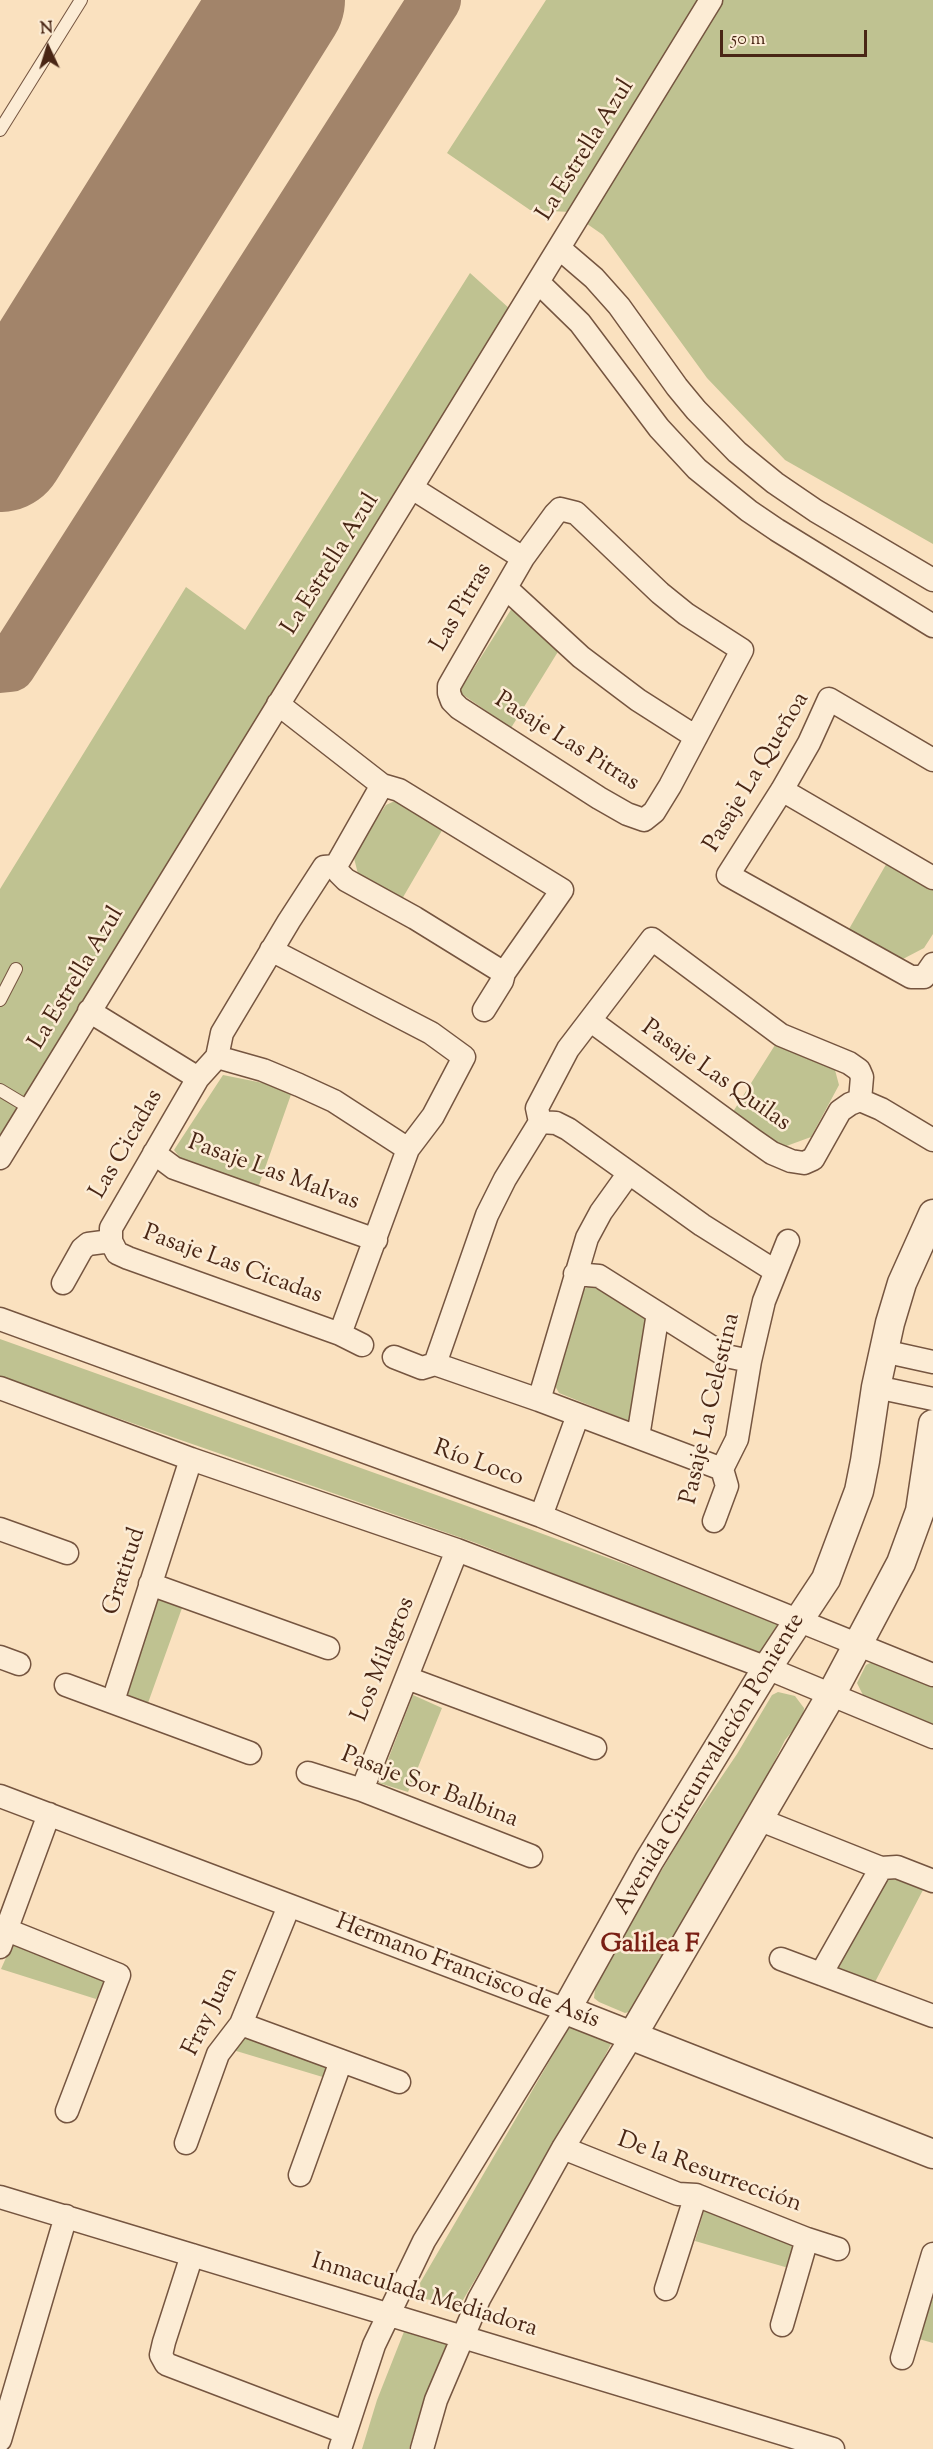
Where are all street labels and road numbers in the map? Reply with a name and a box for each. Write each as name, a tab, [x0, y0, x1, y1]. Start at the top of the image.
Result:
street label: La Estrella Azul	[532, 75, 642, 227]
street label: La Estrella Azul	[277, 489, 387, 641]
street label: Las Pitras	[426, 559, 500, 657]
street label: Pasaje Las Pitras	[488, 687, 644, 799]
street label: Pasaje La Queñoa	[699, 688, 817, 858]
street label: La Estrella Azul	[24, 902, 132, 1056]
street label: Pasaje Las Quilas	[635, 1015, 795, 1139]
street label: Las Cicadas	[85, 1085, 171, 1205]
street label: Pasaje Las Malvas	[183, 1130, 363, 1218]
street label: Pasaje Las Cicadas	[138, 1220, 326, 1312]
street label: Pasaje La Celestina	[676, 1311, 748, 1507]
street label: Río Loco	[429, 1435, 527, 1495]
street label: Gratitud	[98, 1525, 154, 1619]
street label: Los Milagros	[347, 1594, 423, 1726]
street label: Avenida Circunvalación Poniente	[609, 1609, 813, 1921]
street label: Pasaje Sor Balbina	[336, 1742, 522, 1836]
street label: Hermano Francisco de Asís	[331, 1909, 603, 2037]
street label: Fray Juan	[178, 1963, 246, 2061]
street label: De la Resurrección	[613, 2127, 805, 2221]
street label: Inmaculada Mediadora	[307, 2249, 541, 2345]

